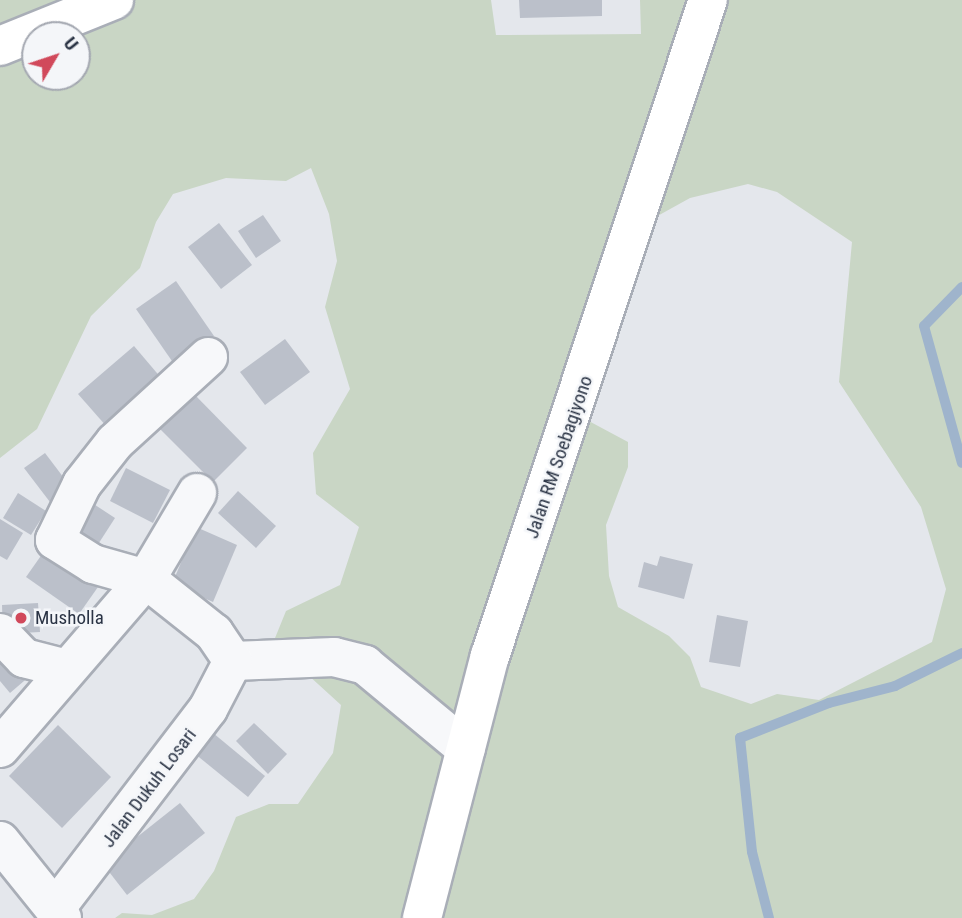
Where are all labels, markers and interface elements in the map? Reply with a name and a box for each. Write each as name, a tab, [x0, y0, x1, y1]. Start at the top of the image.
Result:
north arrow	[21, 21, 91, 91]
text: U	[59, 32, 84, 55]
street label: Jalan RM Soebagiyono	[520, 373, 598, 541]
place label: Musholla	[35, 607, 104, 629]
marker: Musholla	[13, 610, 29, 626]
street label: Jalan Dukuh Losari	[97, 724, 201, 852]

